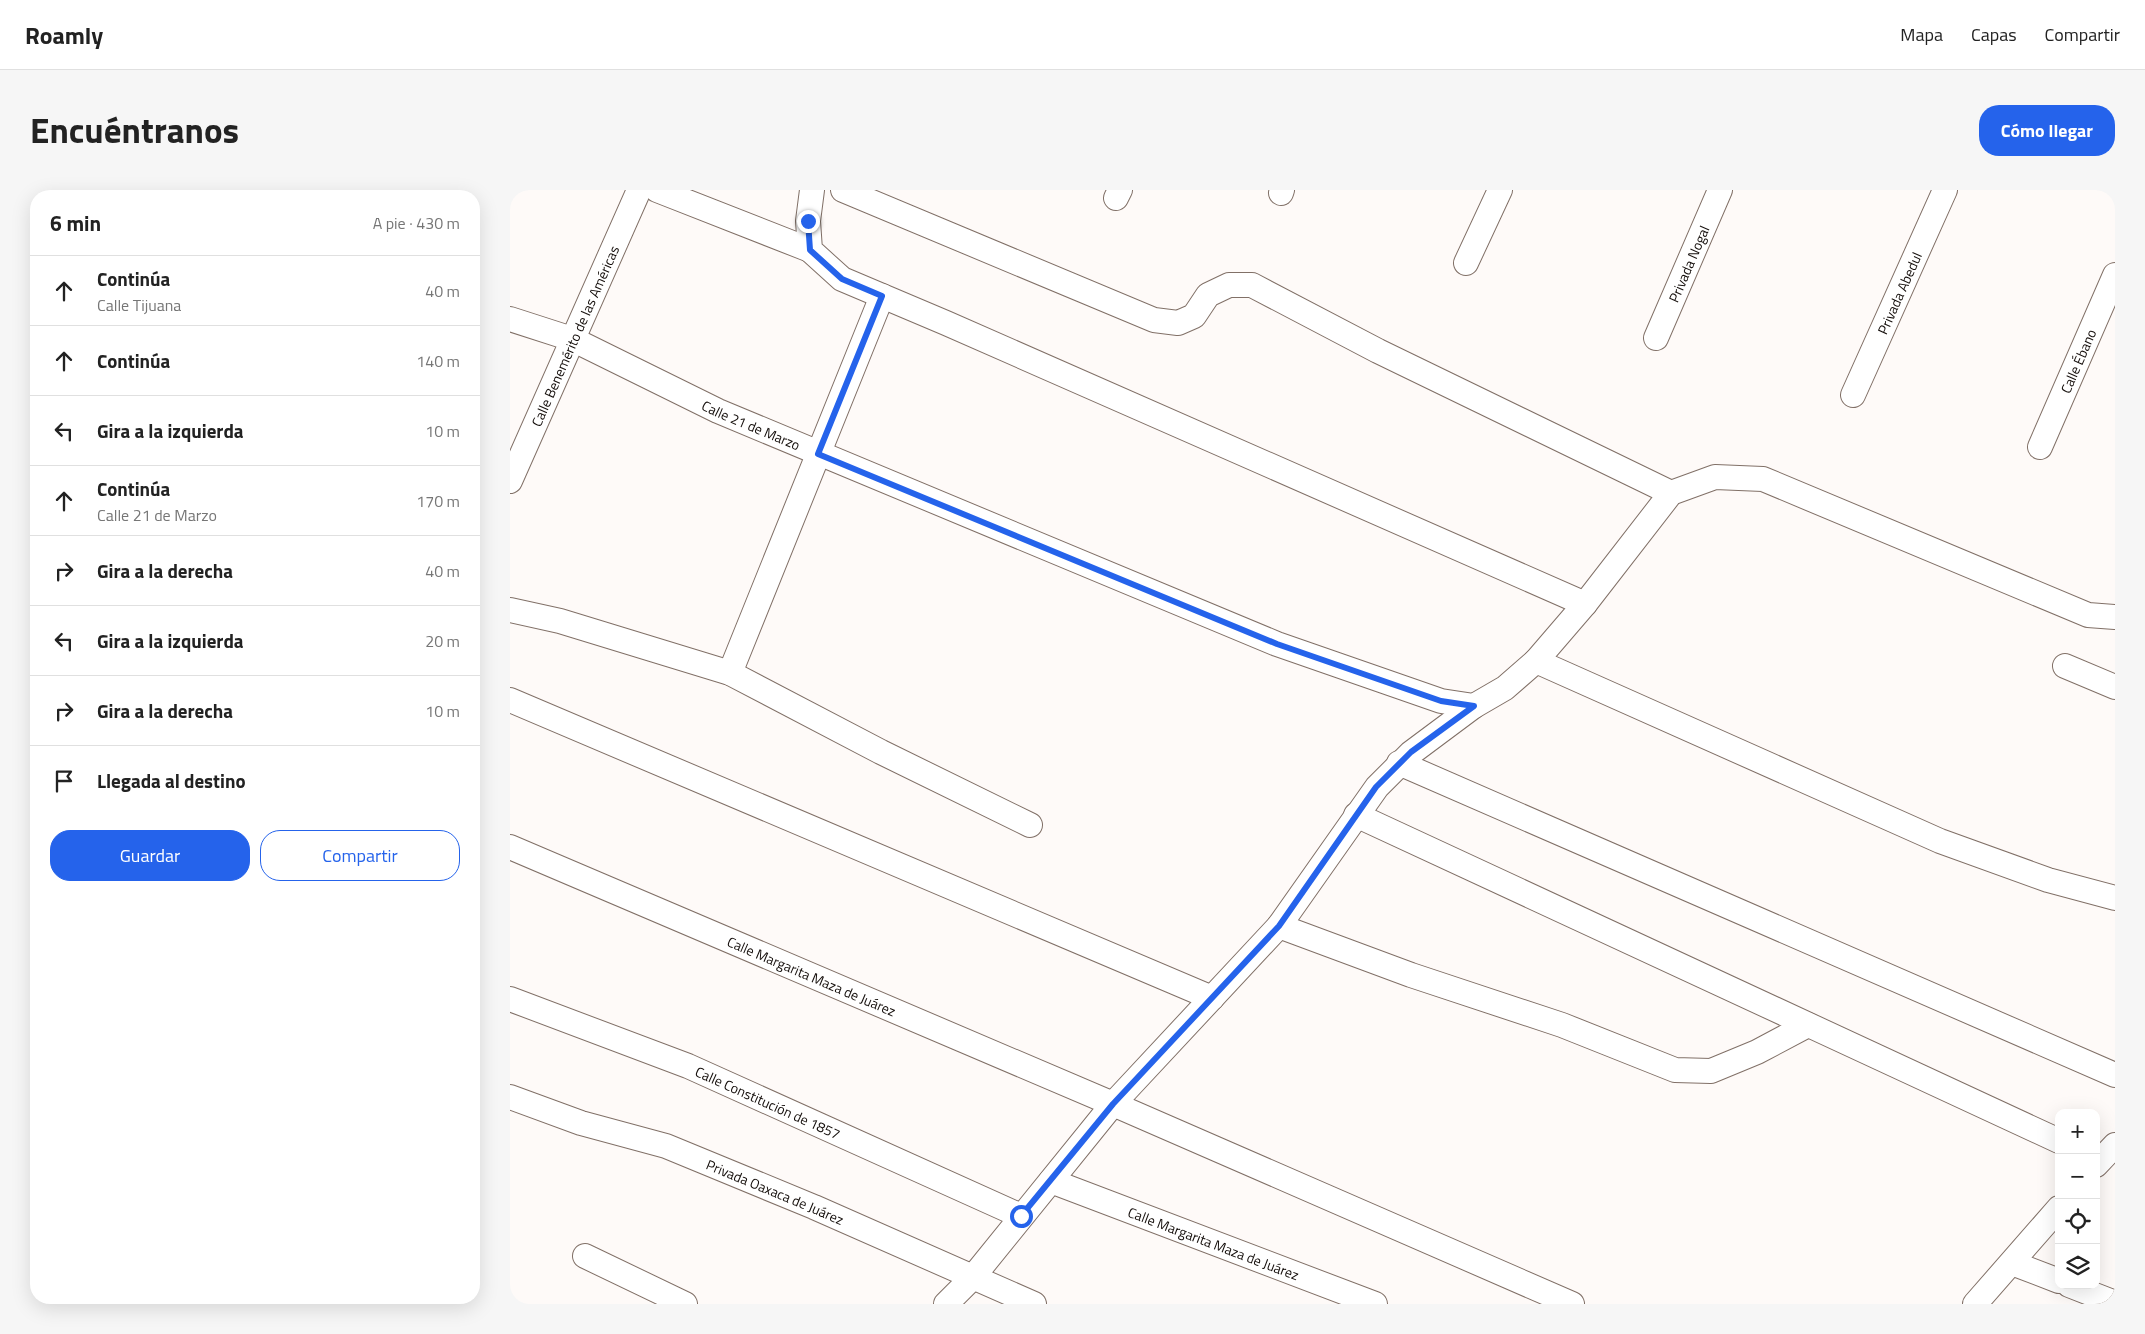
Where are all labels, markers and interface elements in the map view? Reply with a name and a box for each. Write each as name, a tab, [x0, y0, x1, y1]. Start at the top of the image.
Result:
text: Roamly	[25, 17, 103, 53]
text: Mapa	[1900, 21, 1943, 48]
text: Capas	[1971, 21, 2017, 48]
text: Compartir	[2045, 21, 2120, 48]
text: Encuéntranos	[30, 103, 239, 157]
button: Cómo llegar	[1979, 105, 2115, 156]
text: 6 min	[50, 207, 101, 239]
route end	[797, 210, 820, 233]
text: A pie · 430 m	[373, 211, 460, 235]
street label: Privada Nogal	[1662, 222, 1714, 305]
street label: Calle Benemérito de las Américas	[525, 242, 624, 429]
street label: Privada Abedul	[1871, 248, 1927, 337]
text: Continúa	[97, 264, 170, 293]
icon: ahead	[50, 277, 78, 305]
text: 40 m	[425, 279, 460, 303]
text: Calle Tijuana	[97, 293, 181, 317]
street label: Calle Ébano	[2054, 325, 2101, 396]
text: Continúa	[97, 346, 170, 375]
icon: ahead	[50, 347, 78, 375]
text: 140 m	[416, 349, 460, 373]
street label: Calle 21 de Marzo	[699, 394, 804, 455]
text: Gira a la izquierda	[97, 416, 244, 445]
icon: left	[50, 417, 78, 445]
text: 10 m	[425, 419, 460, 443]
text: Continúa	[97, 474, 170, 503]
icon: ahead	[50, 487, 78, 515]
text: 170 m	[416, 489, 460, 513]
text: Calle 21 de Marzo	[97, 503, 217, 527]
text: Gira a la derecha	[97, 556, 233, 585]
icon: right	[50, 557, 78, 585]
text: 40 m	[425, 559, 460, 583]
text: Gira a la izquierda	[97, 626, 244, 655]
icon: left	[50, 627, 78, 655]
text: 20 m	[425, 629, 460, 653]
text: Gira a la derecha	[97, 696, 233, 725]
icon: right	[50, 697, 78, 725]
text: 10 m	[425, 699, 460, 723]
text: Llegada al destino	[97, 766, 246, 795]
icon: arrive	[50, 767, 78, 795]
button: Guardar	[50, 830, 250, 881]
button: Compartir	[260, 830, 460, 881]
street label: Calle Margarita Maza de Juárez	[724, 930, 899, 1021]
street label: Calle Constitución de 1857	[692, 1060, 844, 1144]
map controls	[2055, 1109, 2100, 1289]
button: +	[2055, 1109, 2100, 1154]
street label: Privada Oaxaca de Juárez	[703, 1153, 847, 1230]
button: −	[2055, 1154, 2100, 1199]
button: locate	[2055, 1199, 2100, 1244]
street label: Calle Margarita Maza de Juárez	[1125, 1201, 1302, 1285]
route start	[1010, 1205, 1033, 1228]
button: layers	[2055, 1244, 2100, 1289]

